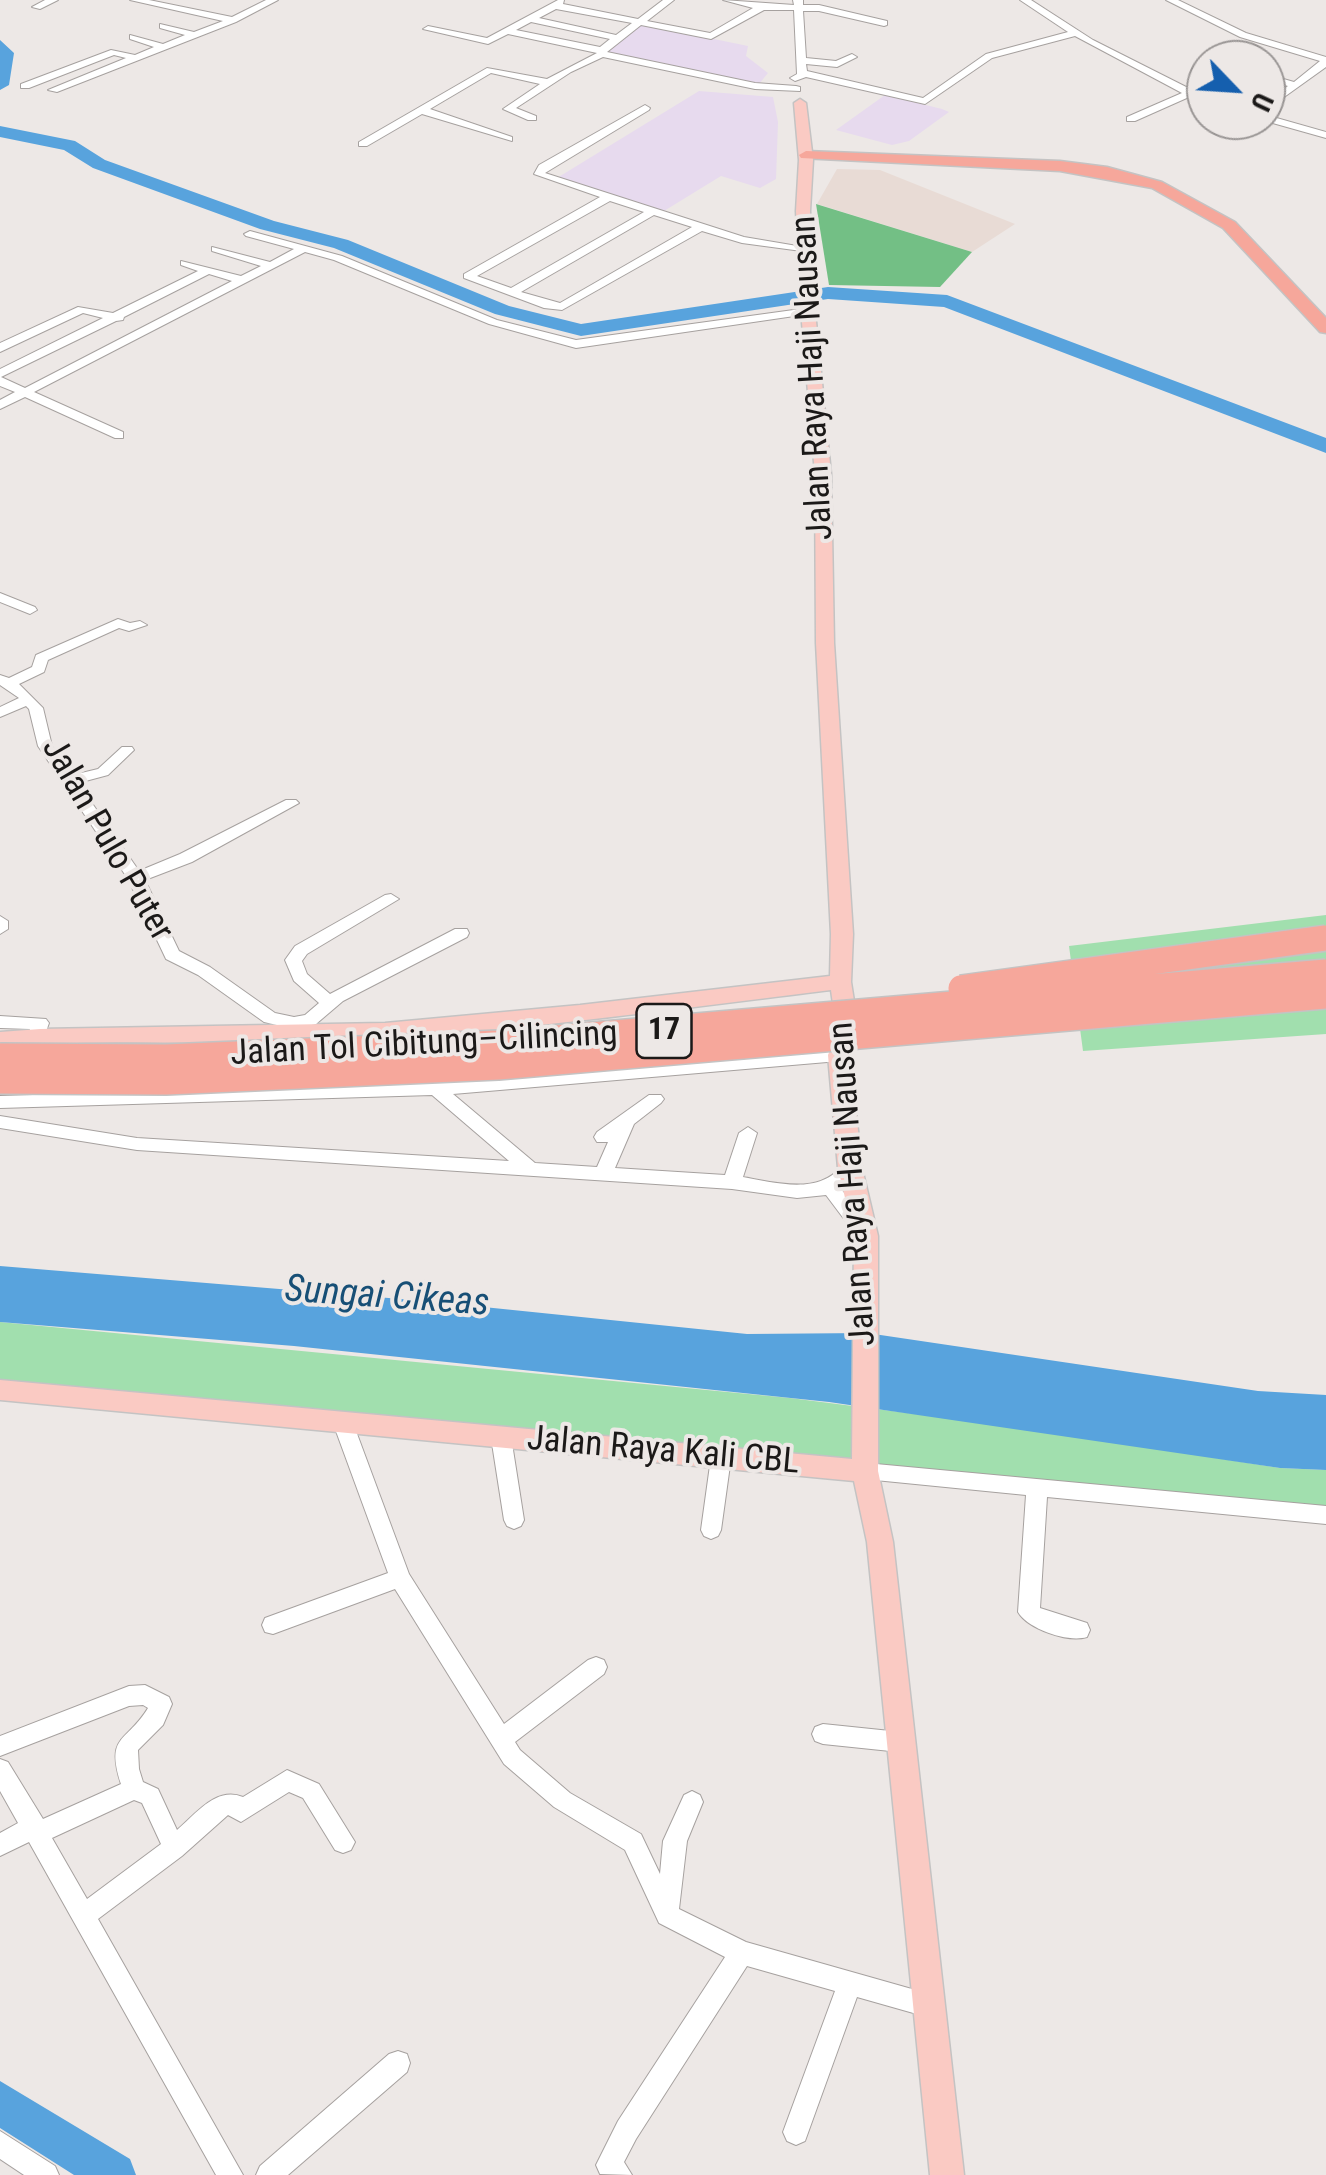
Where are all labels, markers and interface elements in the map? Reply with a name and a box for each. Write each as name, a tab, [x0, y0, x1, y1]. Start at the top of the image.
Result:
north arrow	[1186, 40, 1286, 140]
text: U	[1244, 88, 1280, 116]
street label: Jalan Raya Haji Nausan	[785, 215, 843, 541]
street label: Jalan Pulo Puter	[31, 731, 181, 949]
road number: 17	[636, 1004, 692, 1058]
street label: Jalan Tol Cibitung–Cilincing	[229, 1014, 619, 1076]
street label: Jalan Raya Haji Nausan	[822, 1020, 886, 1348]
water label: Sungai Cikeas	[283, 1268, 491, 1328]
street label: Jalan Raya Kali CBL	[525, 1419, 801, 1485]

